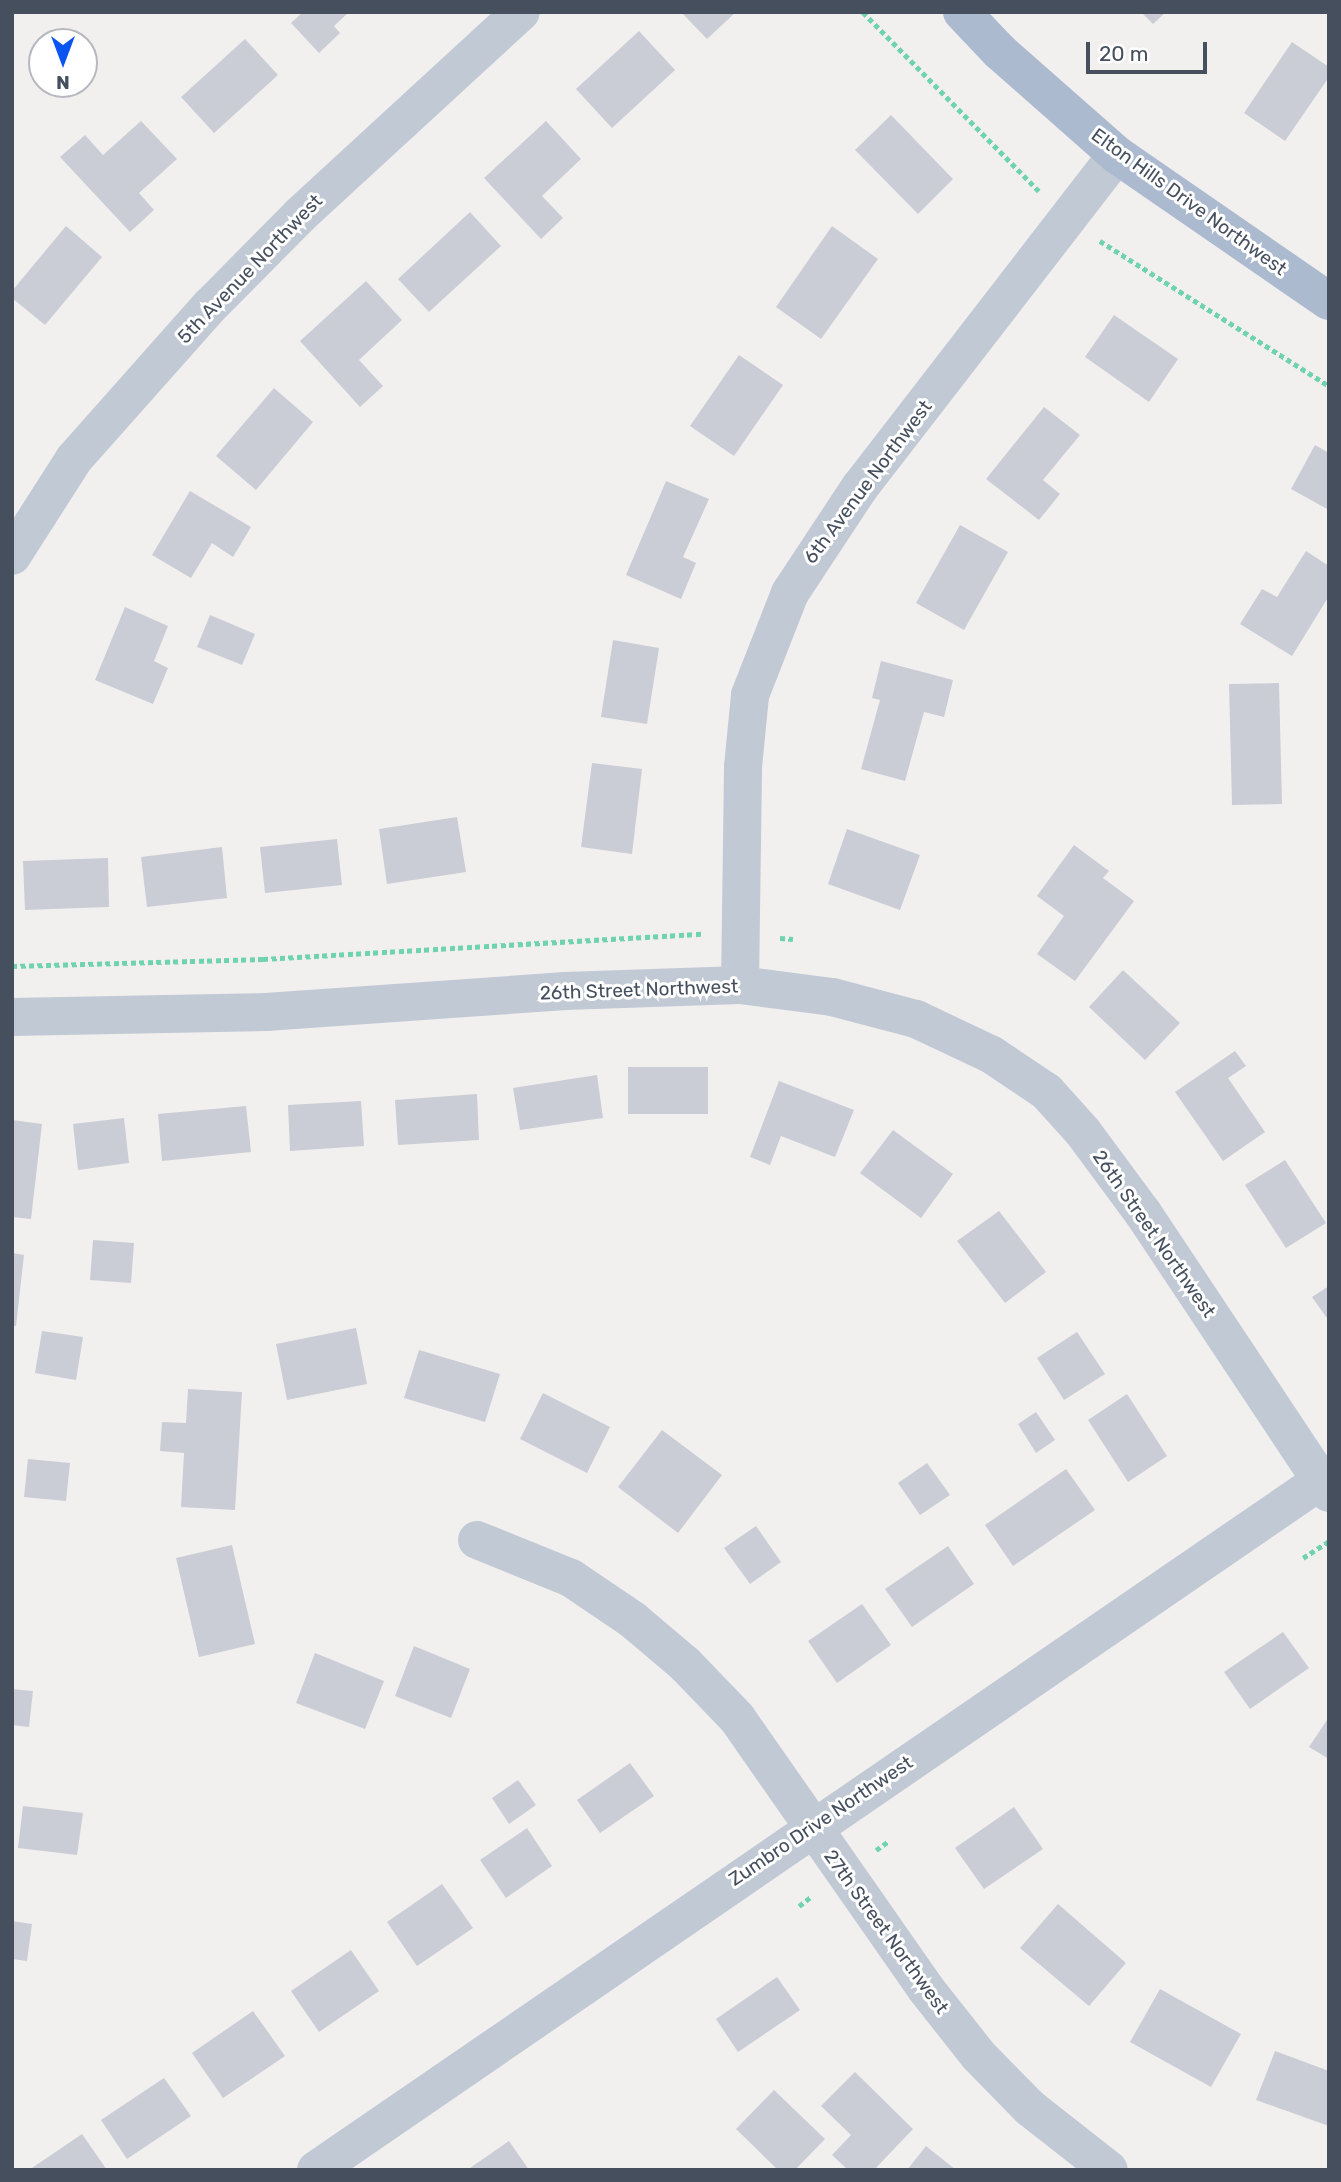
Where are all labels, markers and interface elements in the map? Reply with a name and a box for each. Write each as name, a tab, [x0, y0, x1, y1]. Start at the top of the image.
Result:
north arrow	[28, 28, 98, 98]
scale bar	[1089, 28, 1210, 72]
text: 20 m	[1099, 41, 1148, 66]
text: N	[56, 71, 70, 94]
street label: Elton Hills Drive Northwest	[1087, 124, 1291, 280]
street label: 5th Avenue Northwest	[173, 189, 327, 349]
street label: 6th Avenue Northwest	[799, 396, 937, 568]
street label: 26th Street Northwest	[539, 975, 739, 1005]
street label: 26th Street Northwest	[1088, 1146, 1220, 1322]
street label: Zumbro Drive Northwest	[725, 1751, 917, 1891]
street label: 27th Street Northwest	[819, 1846, 953, 2018]

